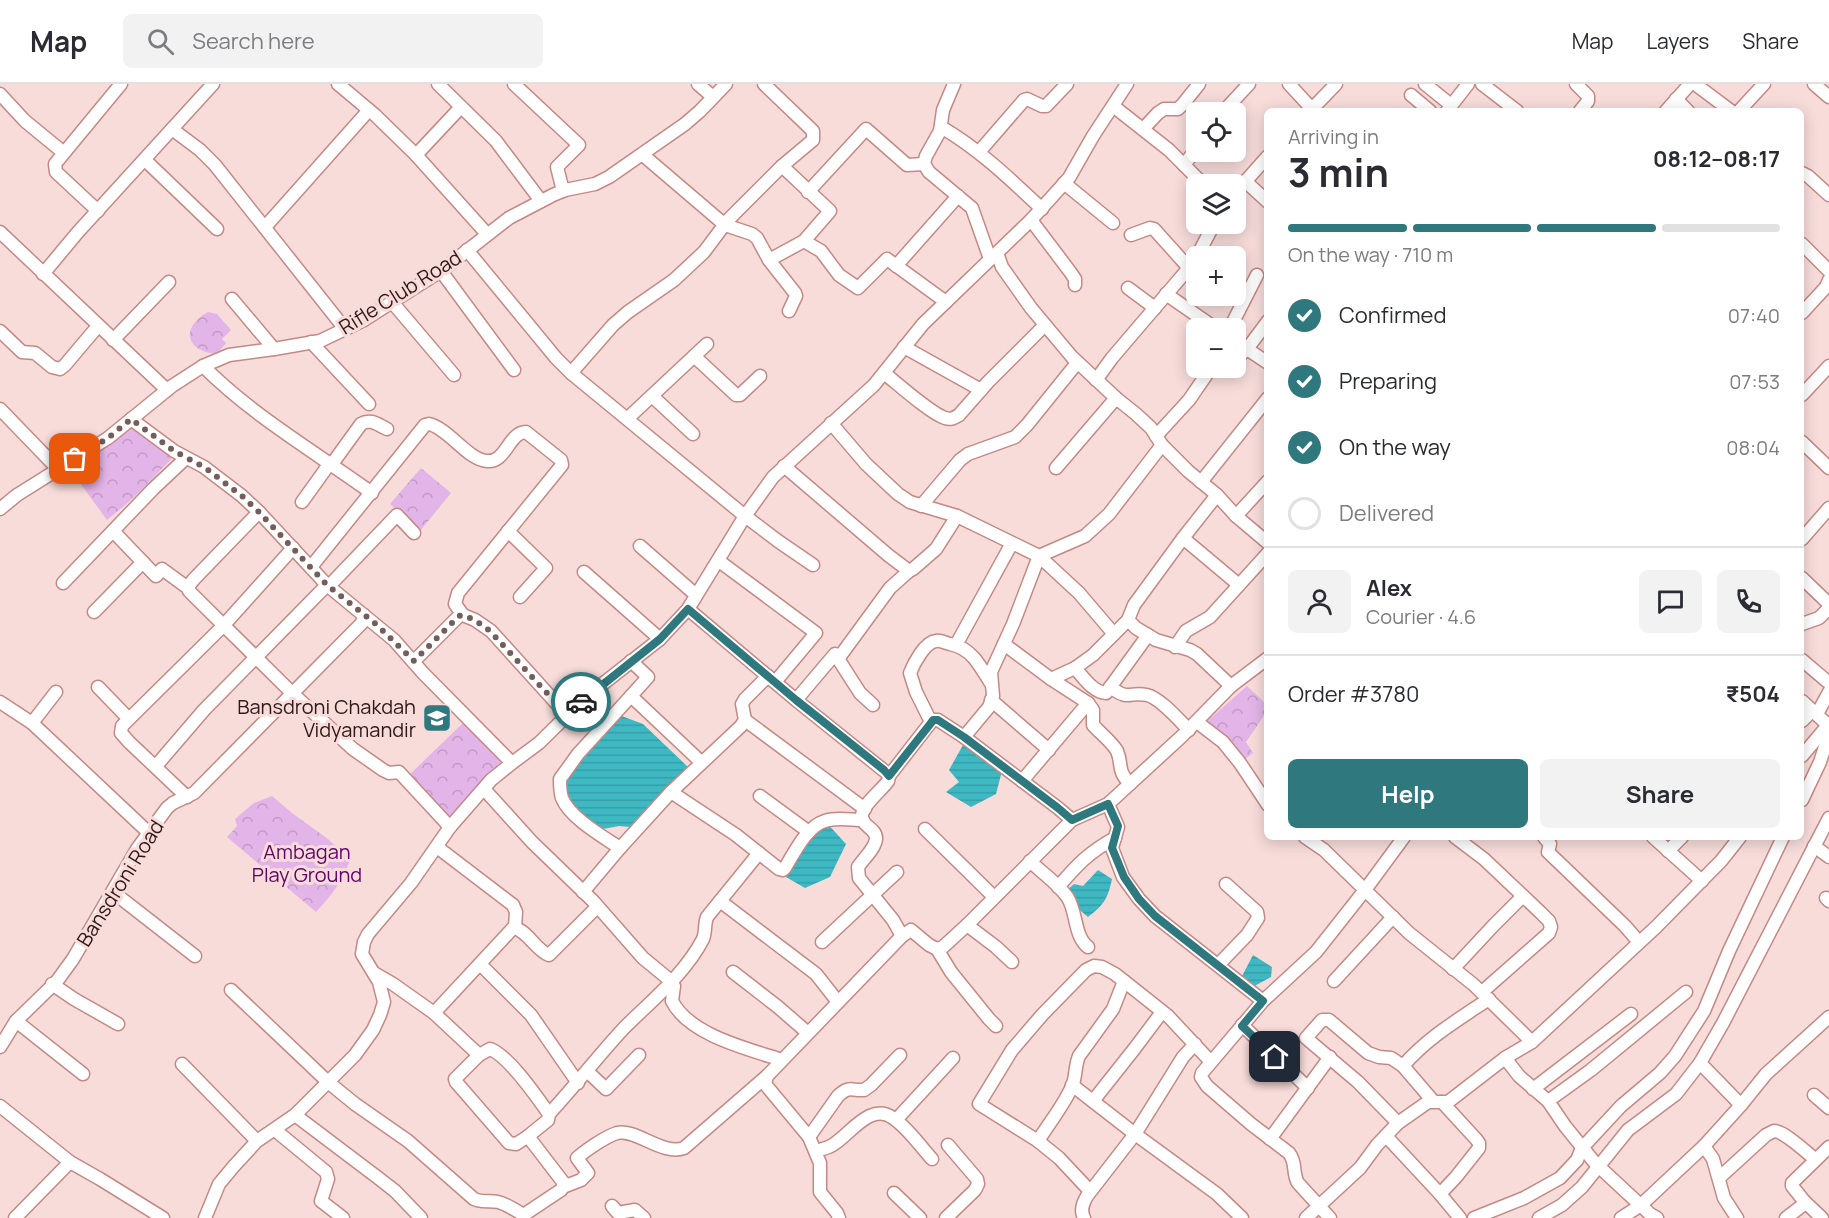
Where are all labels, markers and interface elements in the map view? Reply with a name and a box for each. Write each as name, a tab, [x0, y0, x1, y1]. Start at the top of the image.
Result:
search box	[123, 14, 543, 68]
text: Map	[30, 22, 87, 60]
icon: search	[144, 25, 177, 58]
text: Search here	[192, 26, 315, 56]
text: Map	[1572, 27, 1613, 55]
text: Layers	[1646, 27, 1709, 55]
text: Share	[1742, 27, 1799, 55]
map controls	[1186, 102, 1246, 378]
button: locate	[1186, 102, 1246, 162]
text: Arriving in	[1288, 123, 1379, 150]
text: 08:12–08:17	[1653, 144, 1780, 174]
text: 3 min	[1288, 145, 1389, 199]
button: layers	[1186, 174, 1246, 234]
text: On the way · 710 m	[1288, 241, 1453, 268]
street label: Rifle Club Road	[334, 244, 466, 340]
button: +	[1186, 246, 1246, 306]
icon: check	[1288, 299, 1321, 332]
text: Confirmed	[1339, 300, 1447, 330]
text: 07:40	[1728, 302, 1780, 329]
button: −	[1186, 318, 1246, 378]
icon: check	[1288, 365, 1321, 398]
text: Preparing	[1339, 366, 1437, 396]
text: 07:53	[1729, 368, 1780, 395]
icon: check	[1288, 431, 1321, 464]
text: On the way	[1339, 432, 1451, 462]
pin	[49, 433, 100, 484]
text: 08:04	[1726, 434, 1780, 461]
icon: bag	[58, 442, 91, 475]
text: Delivered	[1339, 498, 1434, 528]
button: person	[1288, 570, 1351, 633]
button: chat	[1639, 570, 1702, 633]
button: phone	[1717, 570, 1780, 633]
text: Alex	[1366, 573, 1412, 603]
text: Courier · 4.6	[1366, 603, 1476, 630]
courier	[551, 672, 611, 732]
text: Order #3780	[1288, 679, 1420, 709]
text: ₹504	[1726, 679, 1780, 709]
icon: car	[565, 686, 598, 719]
place label: Bansdroni Chakdah Vidyamandir	[237, 693, 416, 743]
school or university icon: Bansdroni Chakdah Vidyamandir	[421, 702, 453, 734]
button: Help	[1288, 759, 1528, 828]
button: Share	[1540, 759, 1780, 828]
street label: Bansdroni Road	[70, 815, 170, 951]
park label: Ambagan Play Ground	[252, 838, 362, 888]
pin	[1249, 1031, 1300, 1082]
icon: home	[1258, 1040, 1291, 1073]

